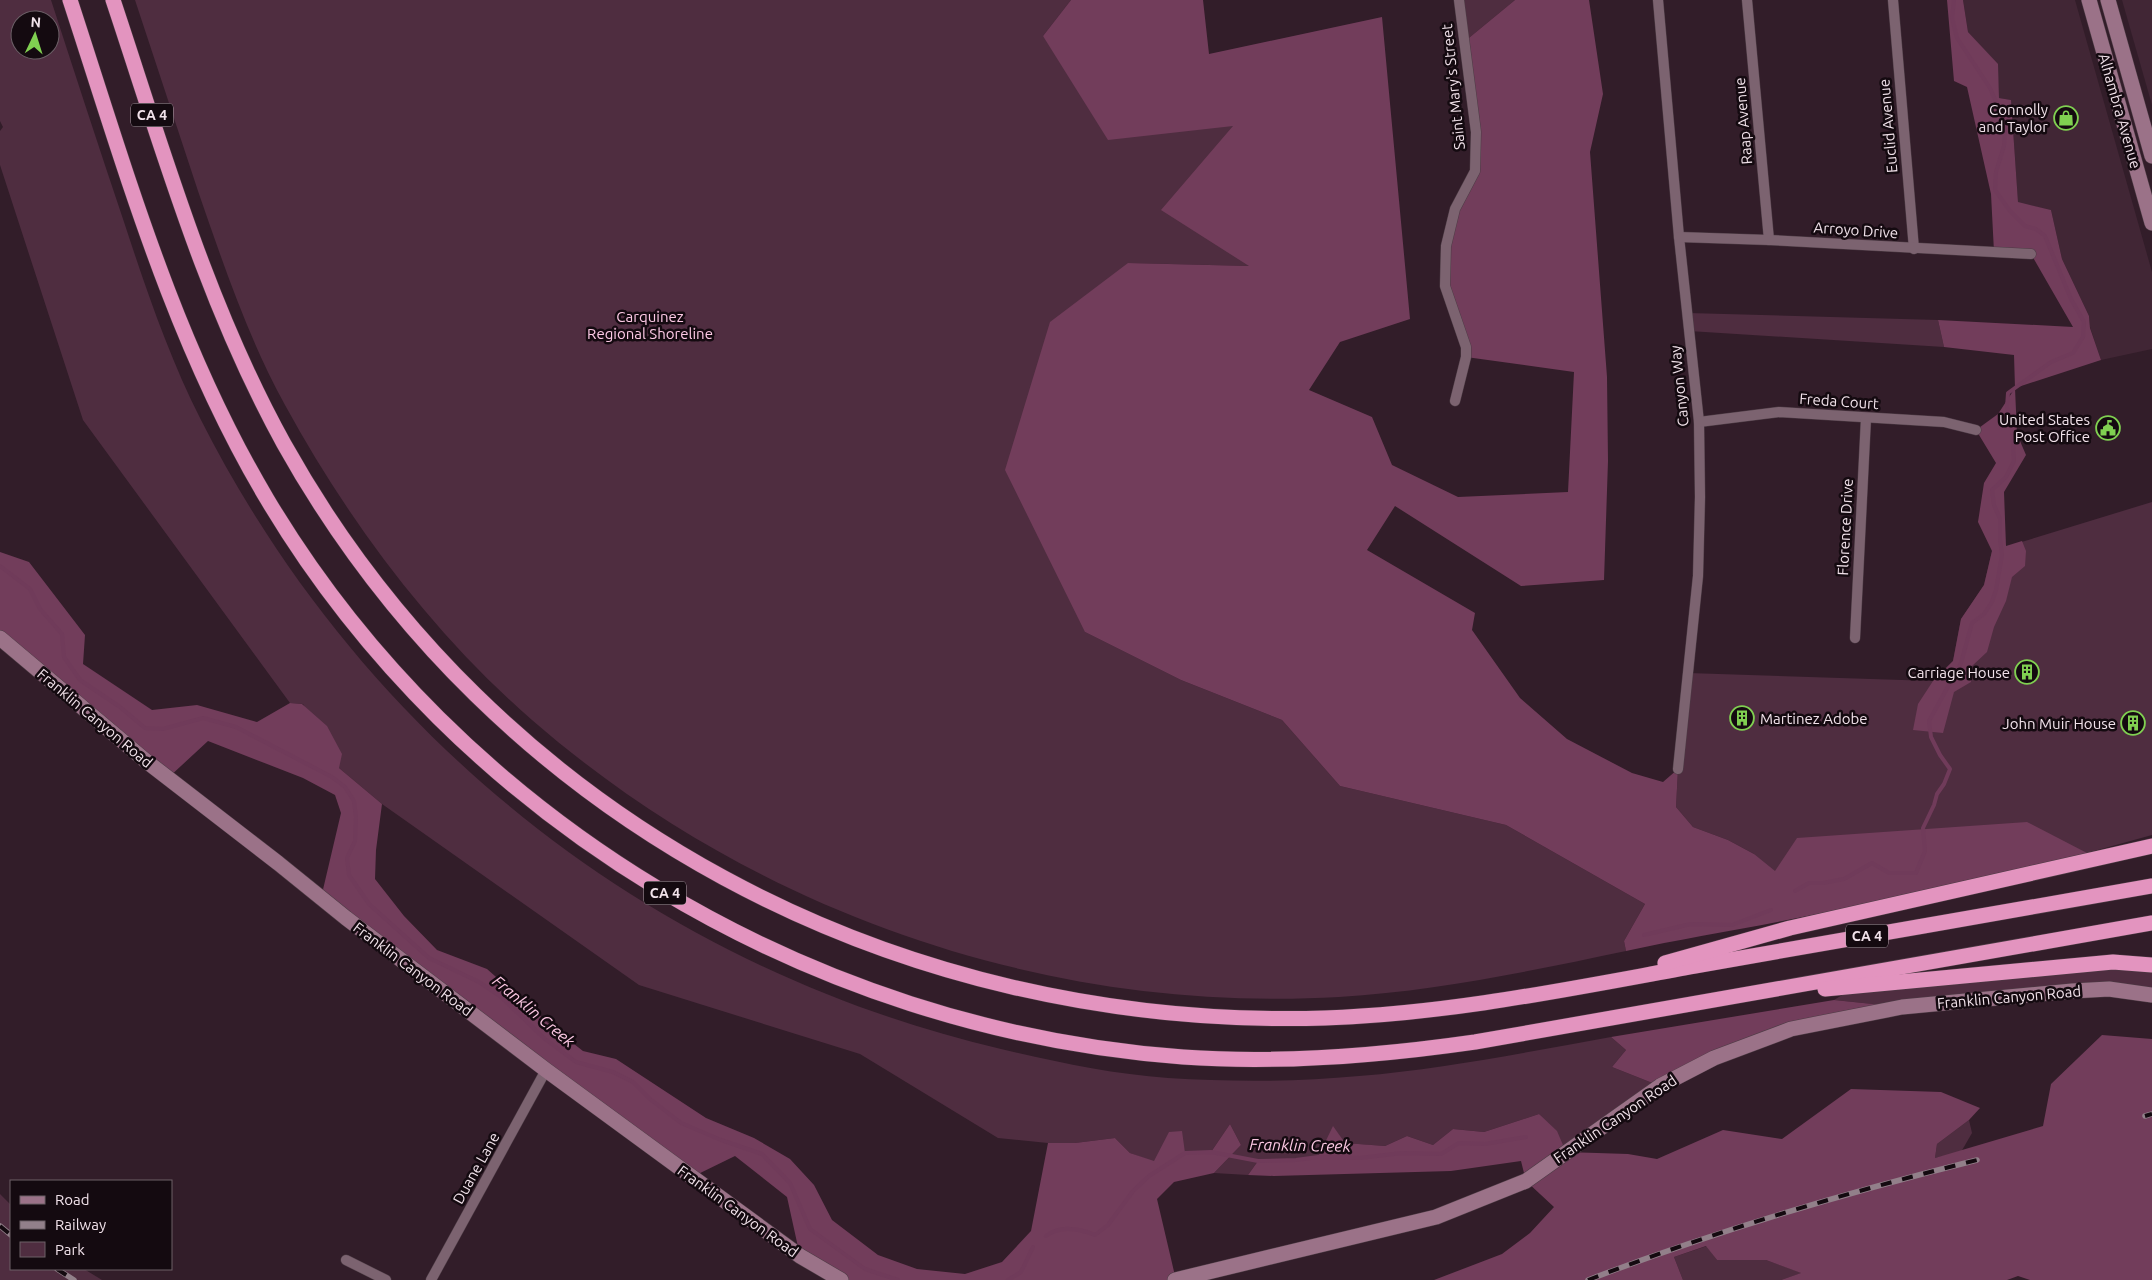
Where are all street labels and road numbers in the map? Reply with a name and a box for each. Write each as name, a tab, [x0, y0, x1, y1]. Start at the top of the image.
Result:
street label: Saint Mary's Street	[1438, 23, 1468, 151]
street label: Alhambra Avenue	[2095, 51, 2145, 171]
street label: Raap Avenue	[1731, 77, 1755, 165]
street label: Euclid Avenue	[1875, 78, 1901, 174]
road number: CA 4	[131, 104, 173, 126]
street label: Arroyo Drive	[1813, 219, 1899, 241]
street label: Canyon Way	[1666, 344, 1692, 428]
street label: Freda Court	[1799, 390, 1879, 412]
street label: Florence Drive	[1834, 478, 1856, 576]
street label: Franklin Canyon Road	[34, 665, 156, 771]
road number: CA 4	[644, 881, 686, 904]
street label: Franklin Canyon Road	[350, 919, 476, 1019]
road number: CA 4	[1846, 924, 1888, 948]
street label: Franklin Canyon Road	[1936, 982, 2082, 1012]
street label: Franklin Canyon Road	[1550, 1072, 1680, 1166]
street label: Duane Lane	[449, 1129, 503, 1207]
street label: Franklin Canyon Road	[674, 1162, 802, 1260]

